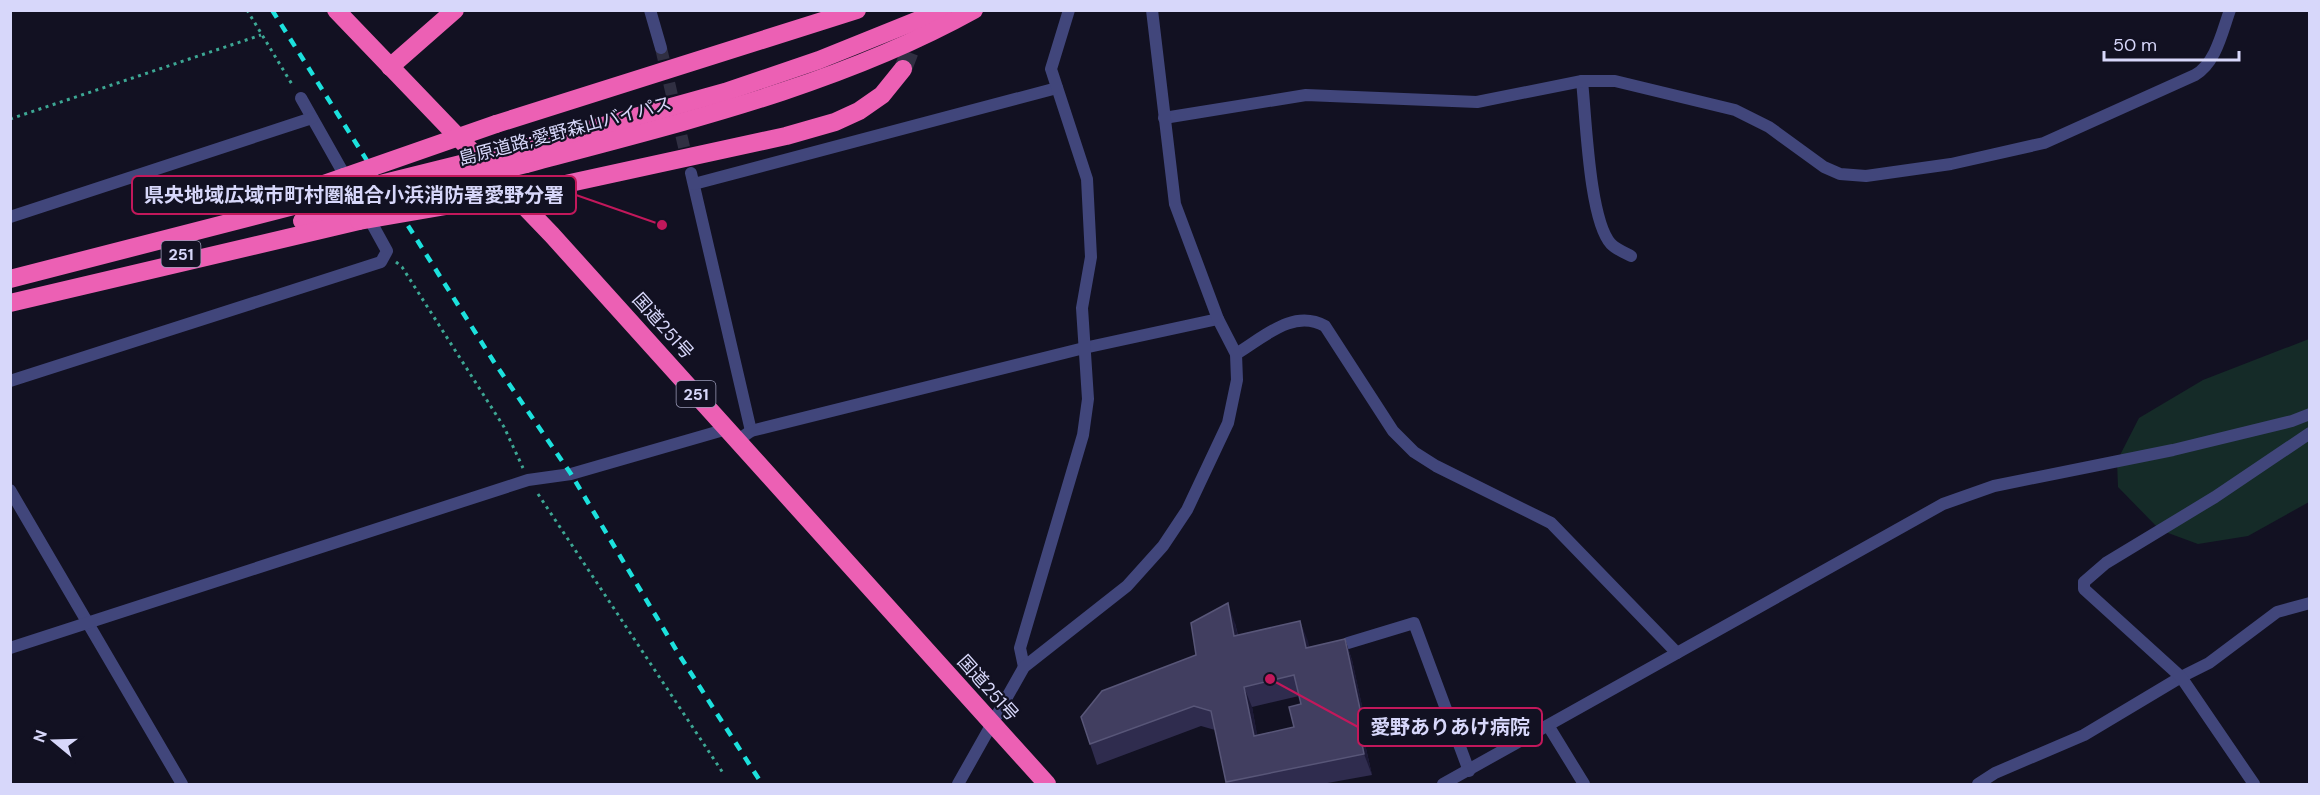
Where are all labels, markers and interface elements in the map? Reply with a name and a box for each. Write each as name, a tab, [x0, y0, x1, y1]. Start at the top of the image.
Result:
scale bar	[2104, 24, 2239, 62]
text: 50 m	[2113, 33, 2157, 57]
street label: 島原道路;愛野森山バイパス	[456, 91, 674, 171]
callout: 県央地域広域市町村圏組合小浜消防署愛野分署	[132, 176, 576, 214]
text: 県央地域広域市町村圏組合小浜消防署愛野分署	[144, 182, 564, 208]
road number: 251	[162, 241, 201, 267]
street label: 国道251号	[627, 288, 699, 364]
road number: 251	[676, 381, 716, 407]
street label: 国道251号	[952, 650, 1024, 726]
callout: 愛野ありあけ病院	[1358, 708, 1542, 746]
north arrow	[24, 711, 84, 771]
text: 愛野ありあけ病院	[1370, 714, 1530, 740]
text: N	[28, 727, 52, 745]

